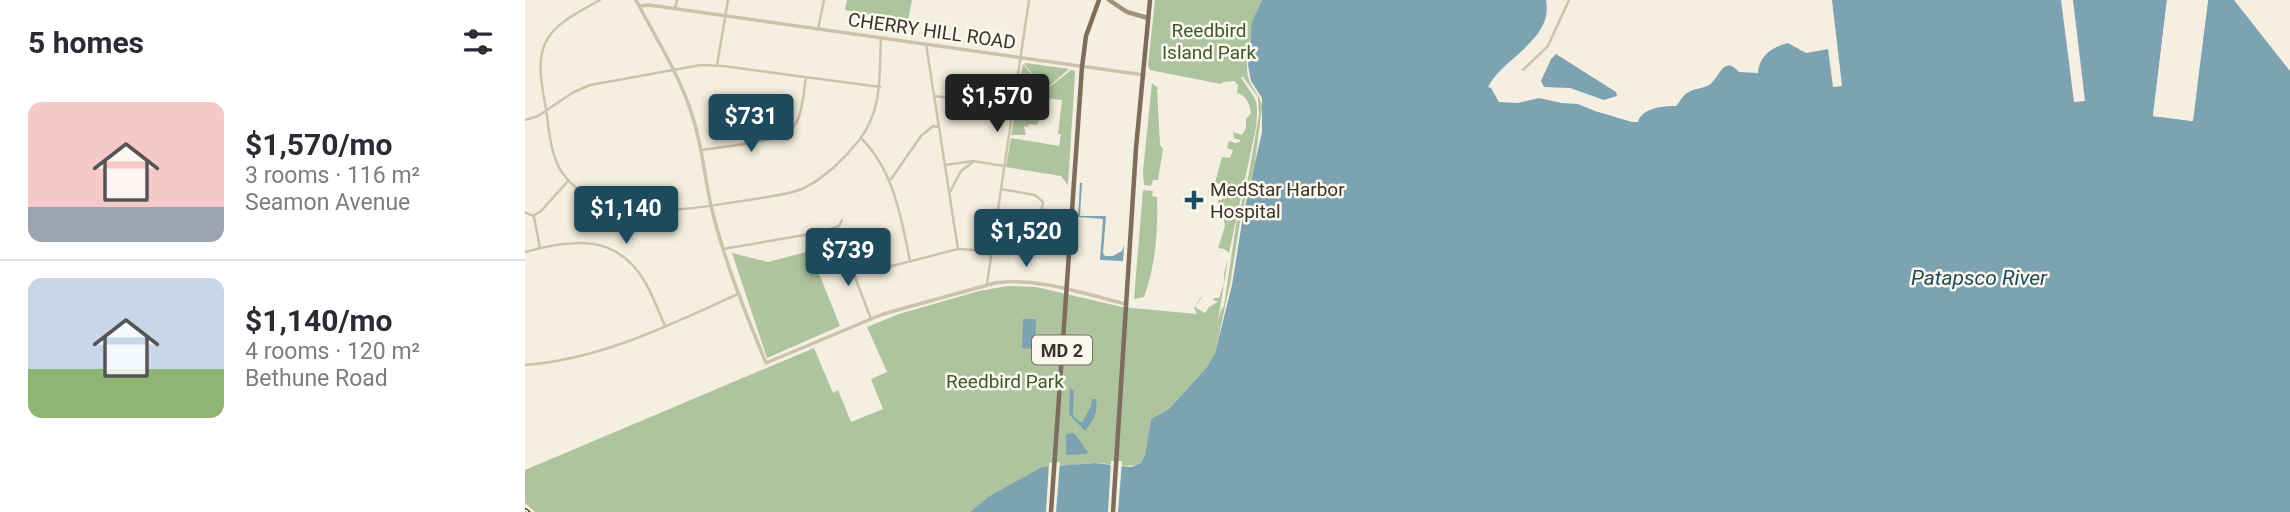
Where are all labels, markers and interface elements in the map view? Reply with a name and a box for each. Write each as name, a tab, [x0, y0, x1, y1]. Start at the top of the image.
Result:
street label: CHERRY HILL ROAD	[847, 8, 1017, 54]
park label: Reedbird Island Park	[1162, 19, 1256, 64]
icon: filters	[459, 23, 497, 61]
text: 5 homes	[28, 25, 144, 60]
pin: $1,570	[940, 74, 1054, 134]
text: $1,570	[961, 83, 1033, 110]
pin: $731	[710, 94, 792, 154]
text: $731	[725, 103, 777, 130]
text: $1,570/mo	[245, 127, 393, 162]
icon: home	[84, 130, 168, 214]
text: 3 rooms · 116 m²	[245, 162, 420, 189]
place label: MedStar Harbor Hospital	[1210, 178, 1345, 223]
pin: $1,140	[569, 187, 683, 246]
text: Seamon Avenue	[245, 189, 410, 216]
marker: MedStar Harbor Hospital	[1184, 190, 1204, 210]
text: $1,140	[590, 195, 662, 222]
pin: $1,520	[969, 210, 1083, 269]
text: $1,520	[990, 218, 1062, 245]
pin: $739	[807, 229, 889, 288]
text: $739	[822, 237, 874, 264]
water label: Patapsco River	[1911, 266, 2048, 290]
text: $1,140/mo	[245, 303, 393, 338]
icon: home	[84, 306, 168, 390]
road number: MD 2	[1032, 336, 1092, 364]
text: 4 rooms · 120 m²	[245, 338, 420, 365]
text: Bethune Road	[245, 365, 388, 392]
park label: Reedbird Park	[946, 370, 1064, 393]

